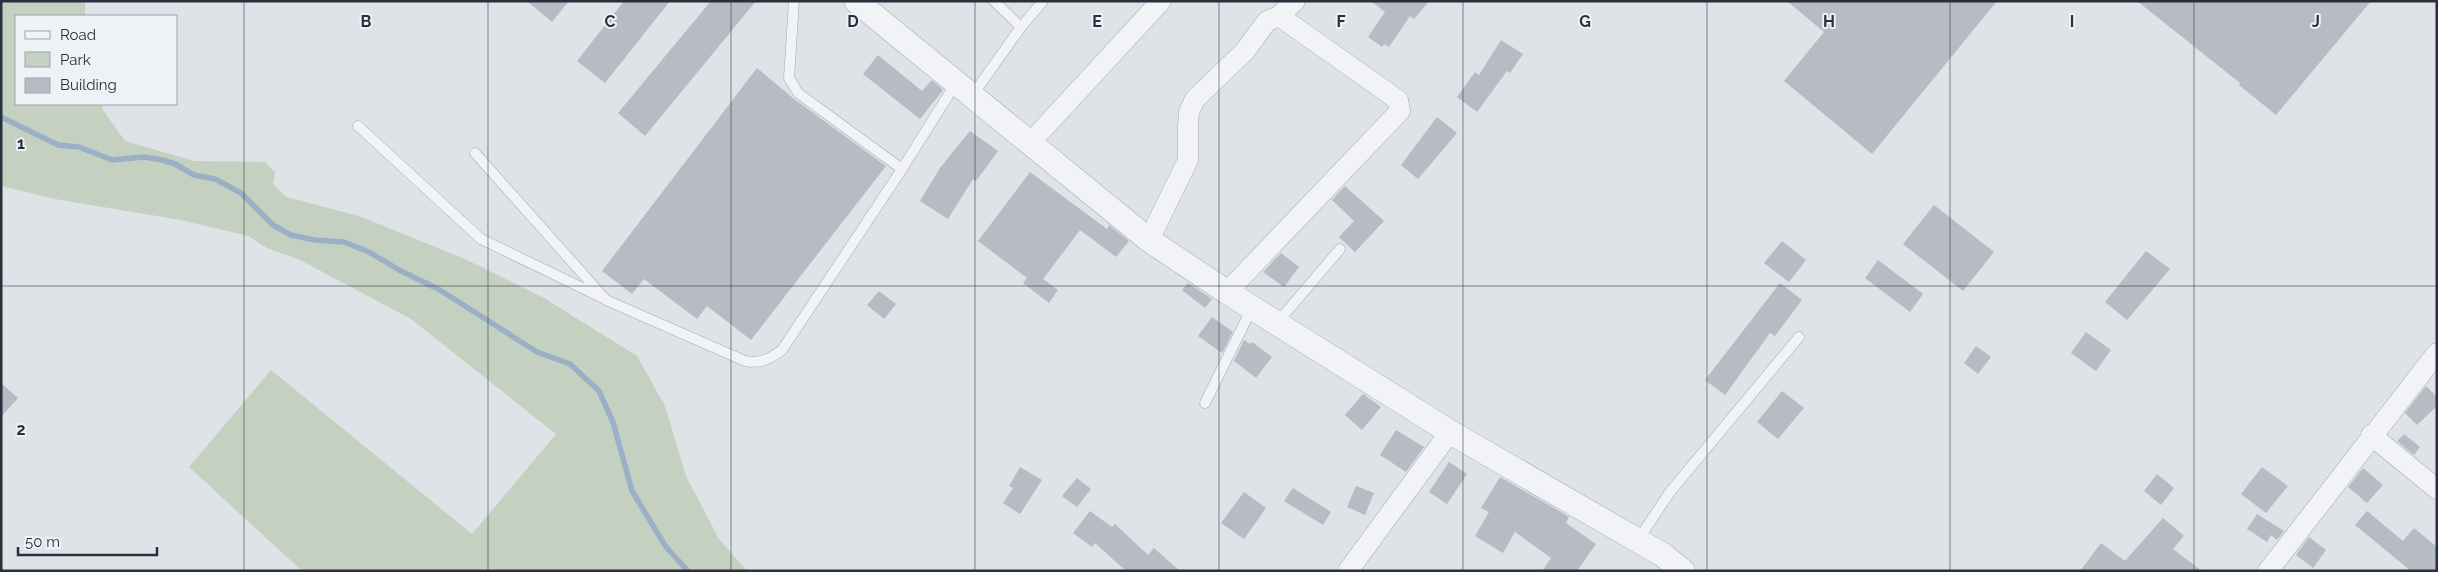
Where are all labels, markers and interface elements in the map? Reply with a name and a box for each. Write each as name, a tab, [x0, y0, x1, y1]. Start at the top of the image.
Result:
text: B	[361, 12, 372, 31]
text: C	[605, 12, 616, 31]
text: D	[847, 12, 859, 31]
text: E	[1092, 12, 1102, 31]
text: F	[1336, 12, 1346, 31]
text: G	[1579, 12, 1591, 31]
text: H	[1823, 12, 1835, 31]
text: I	[2070, 12, 2074, 31]
text: J	[2312, 12, 2320, 31]
legend	[15, 15, 178, 105]
text: Road	[60, 26, 96, 44]
text: Park	[60, 51, 91, 69]
text: Building	[60, 76, 117, 94]
text: 1	[17, 134, 25, 153]
text: 2	[16, 420, 26, 439]
scale bar	[18, 524, 156, 556]
text: 50 m	[25, 533, 60, 551]

